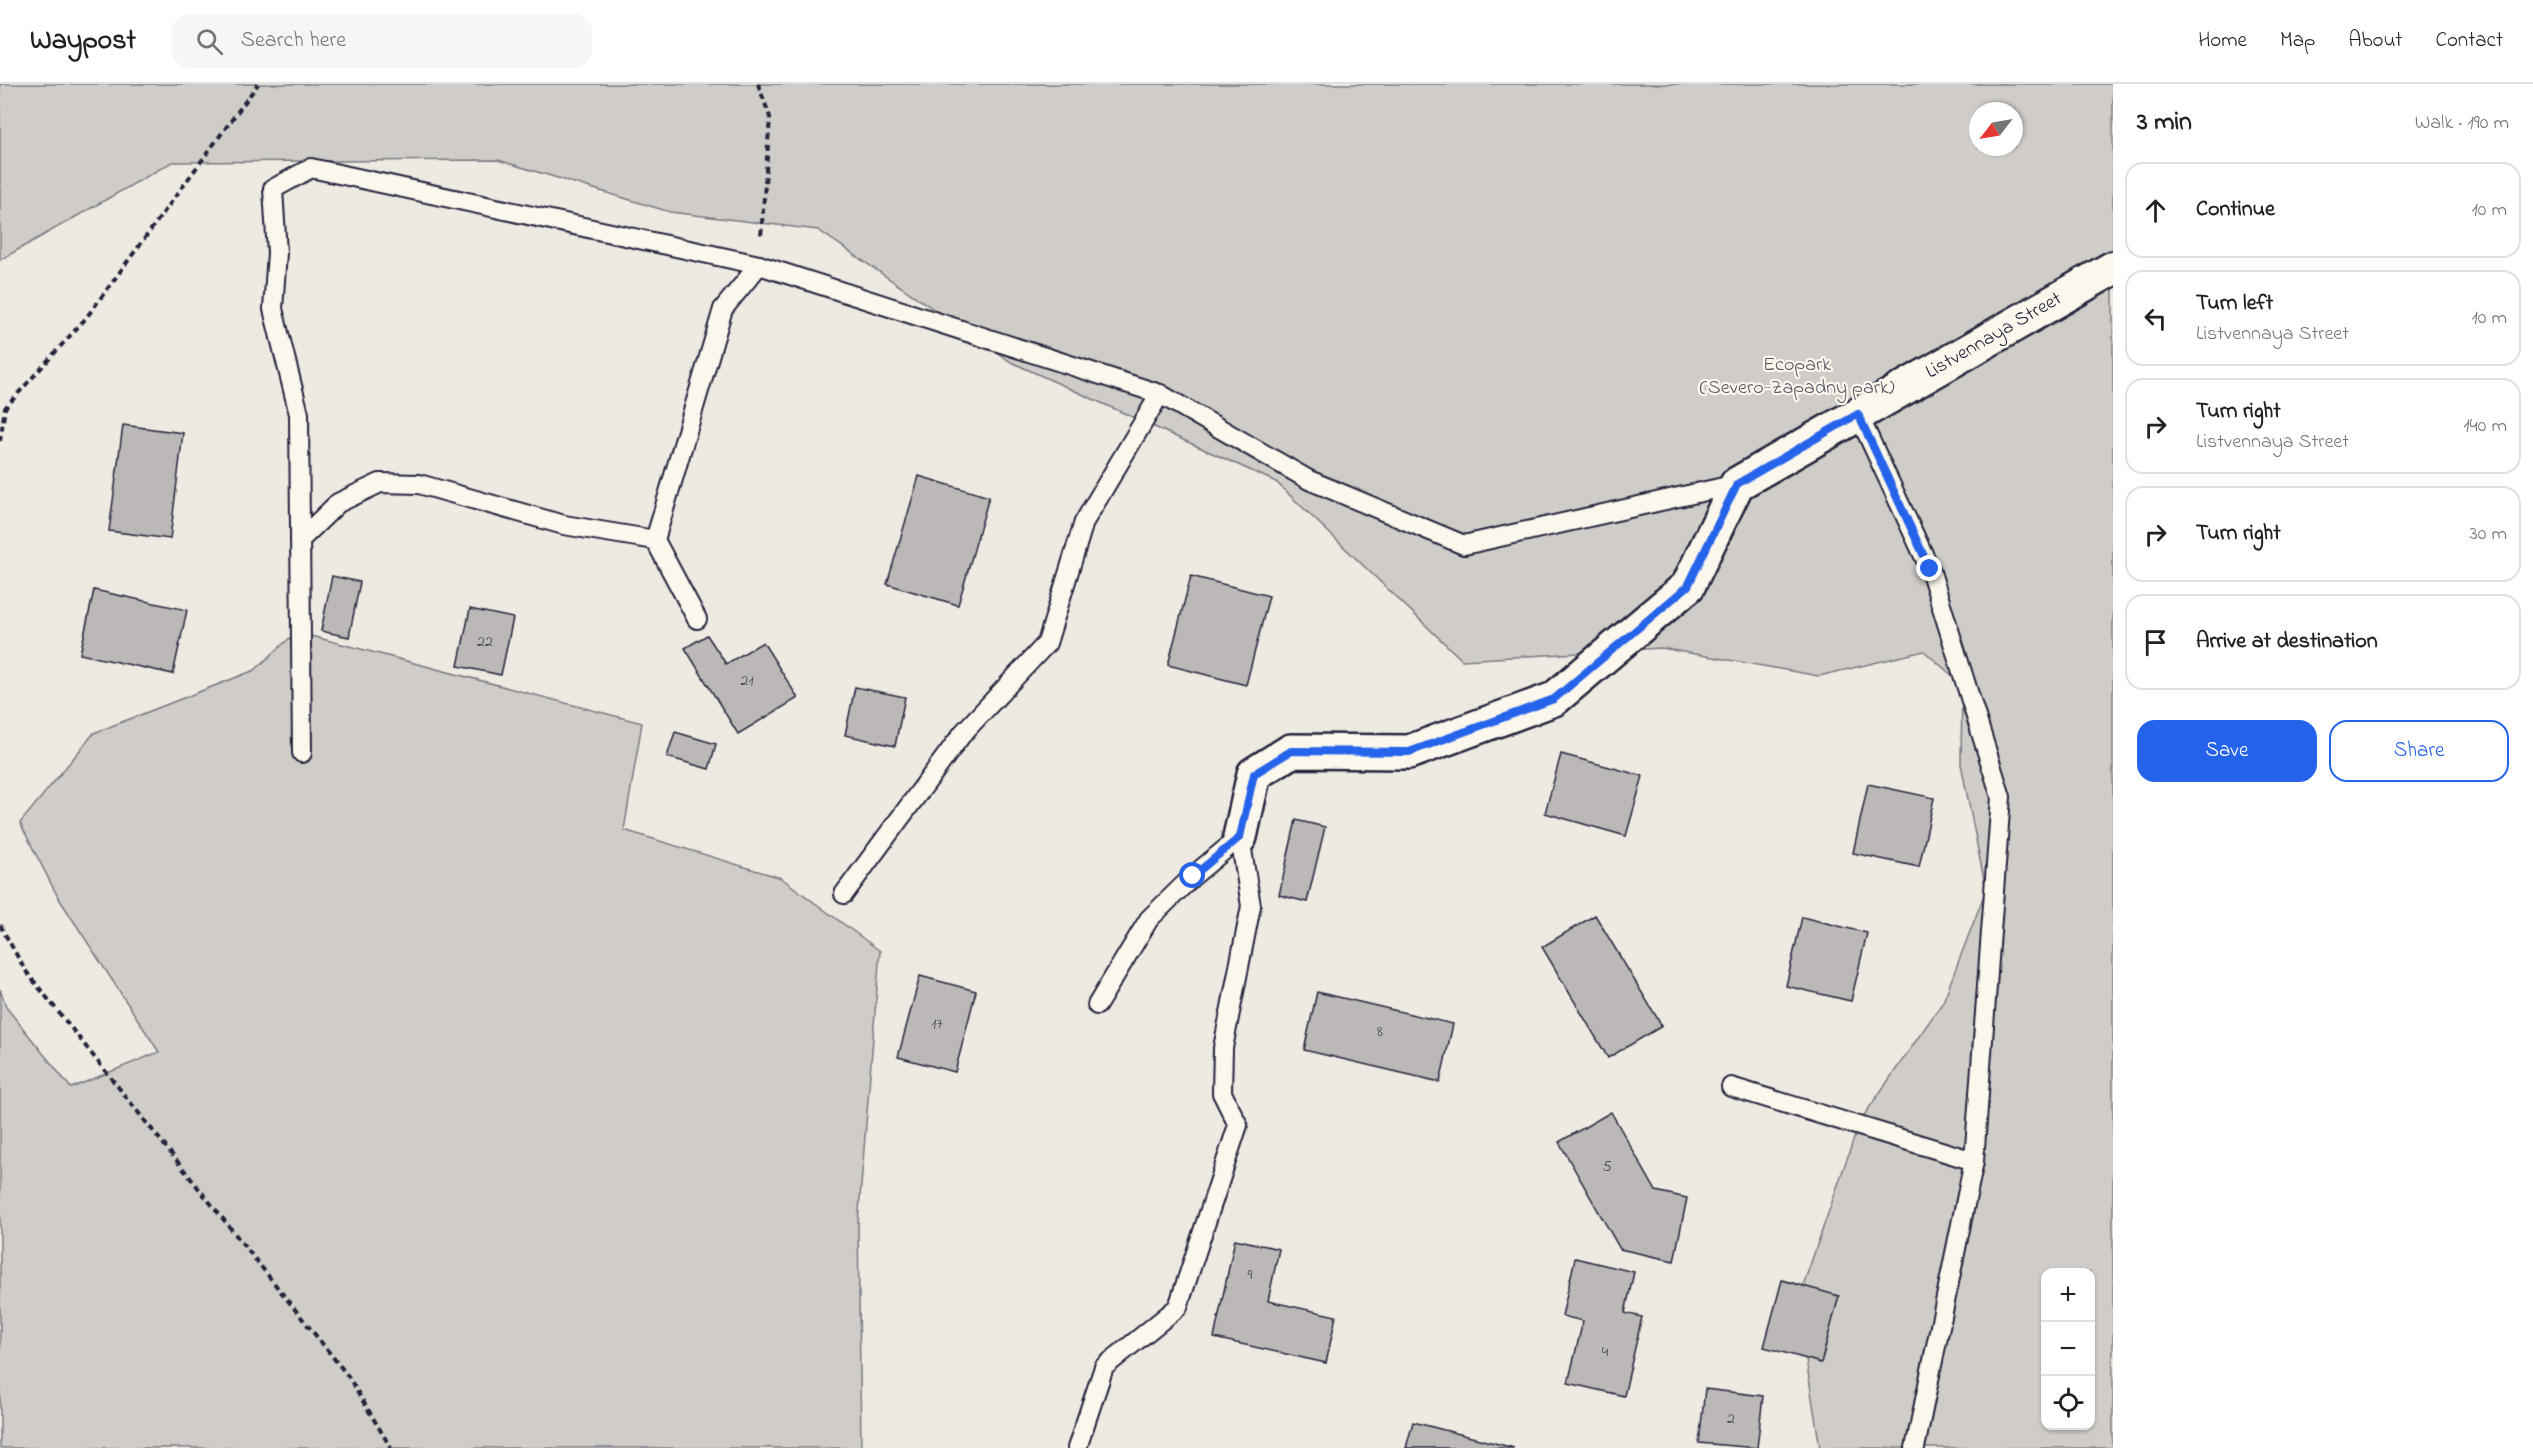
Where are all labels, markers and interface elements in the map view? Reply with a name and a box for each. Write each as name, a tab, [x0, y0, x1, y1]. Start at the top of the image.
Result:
search box	[172, 14, 592, 68]
text: Waypost	[30, 21, 136, 62]
icon: search	[193, 25, 226, 58]
text: Search here	[241, 25, 346, 57]
text: Home	[2198, 26, 2247, 56]
text: Map	[2280, 26, 2315, 56]
text: About	[2348, 26, 2402, 56]
text: Contact	[2435, 26, 2503, 56]
north arrow	[1969, 102, 2023, 156]
text: 3 min	[2137, 104, 2192, 142]
text: Walk · 190 m	[2415, 109, 2509, 138]
icon: ahead	[2139, 194, 2172, 227]
text: Continue	[2196, 194, 2275, 226]
text: 10 m	[2471, 196, 2507, 225]
street label: Listvennaya Street	[1920, 285, 2068, 387]
text: Turn left	[2196, 288, 2273, 320]
icon: left	[2139, 302, 2172, 335]
text: 10 m	[2471, 304, 2507, 333]
text: Listvennaya Street	[2196, 320, 2349, 349]
park label: Ecopark (Severo-Zapadny park)	[1699, 351, 1895, 403]
text: Turn right	[2196, 396, 2281, 428]
icon: right	[2139, 410, 2172, 443]
text: 140 m	[2463, 412, 2507, 441]
text: Listvennaya Street	[2196, 428, 2349, 457]
icon: right	[2139, 518, 2172, 551]
text: Turn right	[2196, 518, 2281, 550]
text: 30 m	[2470, 520, 2507, 549]
route end	[1916, 555, 1942, 581]
icon: arrive	[2139, 626, 2172, 659]
text: Arrive at destination	[2196, 626, 2378, 658]
house number: 22	[477, 630, 493, 654]
house number: 21	[740, 669, 754, 693]
button: Save	[2137, 720, 2317, 782]
button: Share	[2329, 720, 2509, 782]
route start	[1179, 862, 1205, 888]
house number: 17	[931, 1012, 943, 1036]
house number: 8	[1377, 1020, 1383, 1044]
house number: 5	[1602, 1155, 1612, 1179]
house number: 9	[1248, 1263, 1253, 1287]
map controls	[2041, 1268, 2095, 1430]
button: +	[2041, 1268, 2095, 1322]
button: −	[2041, 1322, 2095, 1376]
house number: 4	[1602, 1340, 1609, 1364]
button: locate	[2041, 1376, 2095, 1430]
house number: 2	[1727, 1407, 1735, 1431]

